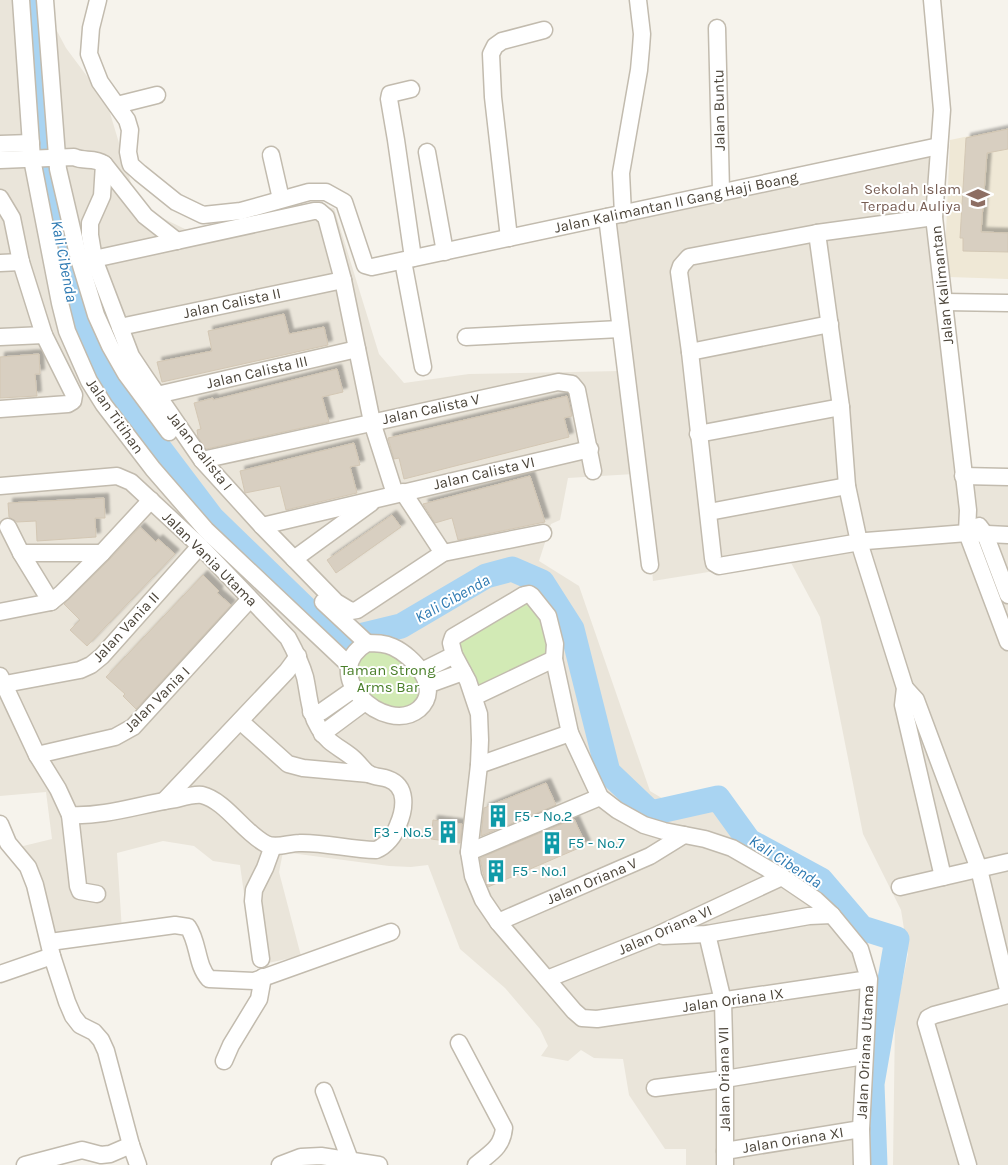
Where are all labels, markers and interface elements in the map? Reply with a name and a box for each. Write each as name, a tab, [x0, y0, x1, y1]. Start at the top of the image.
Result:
street label: Jalan Buntu	[709, 69, 729, 151]
street label: Jalan Kalimantan II Gang Haji Boang	[553, 167, 800, 237]
place label: Sekolah Islam Terpadu Auliya	[861, 180, 961, 215]
school or university icon: Sekolah Islam Terpadu Auliya	[965, 185, 991, 211]
water label: Kali Cibenda	[47, 219, 82, 304]
street label: Jalan Kalimantan	[927, 225, 957, 345]
street label: Jalan Calista II	[182, 284, 282, 322]
street label: Jalan Calista III	[205, 352, 309, 392]
street label: Jalan Titihan	[82, 375, 148, 457]
street label: Jalan Calista V	[381, 390, 482, 428]
street label: Jalan Calista I	[164, 408, 236, 494]
street label: Jalan Calista VI	[432, 453, 536, 493]
street label: Jalan Vania Utama	[159, 508, 261, 610]
water label: Kali Cibenda	[411, 570, 493, 627]
street label: Jalan Vania II	[89, 588, 163, 666]
park label: Taman Strong Arms Bar	[340, 661, 436, 696]
street label: Jalan Vania I	[121, 663, 193, 735]
building icon: F5 - No.2	[485, 803, 511, 829]
place label: F5 - No.2	[514, 807, 573, 825]
building icon: F3 - No.5	[435, 819, 461, 845]
place label: F3 - No.5	[373, 823, 432, 841]
building icon: F5 - No.7	[539, 830, 565, 856]
water label: Kali Cibenda	[746, 831, 826, 892]
place label: F5 - No.7	[568, 834, 625, 852]
street label: Jalan Oriana V	[544, 854, 640, 908]
building icon: F5 - No.1	[483, 858, 509, 884]
place label: F5 - No.1	[512, 862, 567, 880]
street label: Jalan Oriana VI	[615, 901, 715, 959]
street label: Jalan Oriana IX	[681, 984, 785, 1016]
street label: Jalan Oriana Utama	[853, 985, 877, 1119]
street label: Jalan Oriana VII	[714, 1026, 734, 1132]
street label: Jalan Oriana XI	[741, 1123, 845, 1157]

